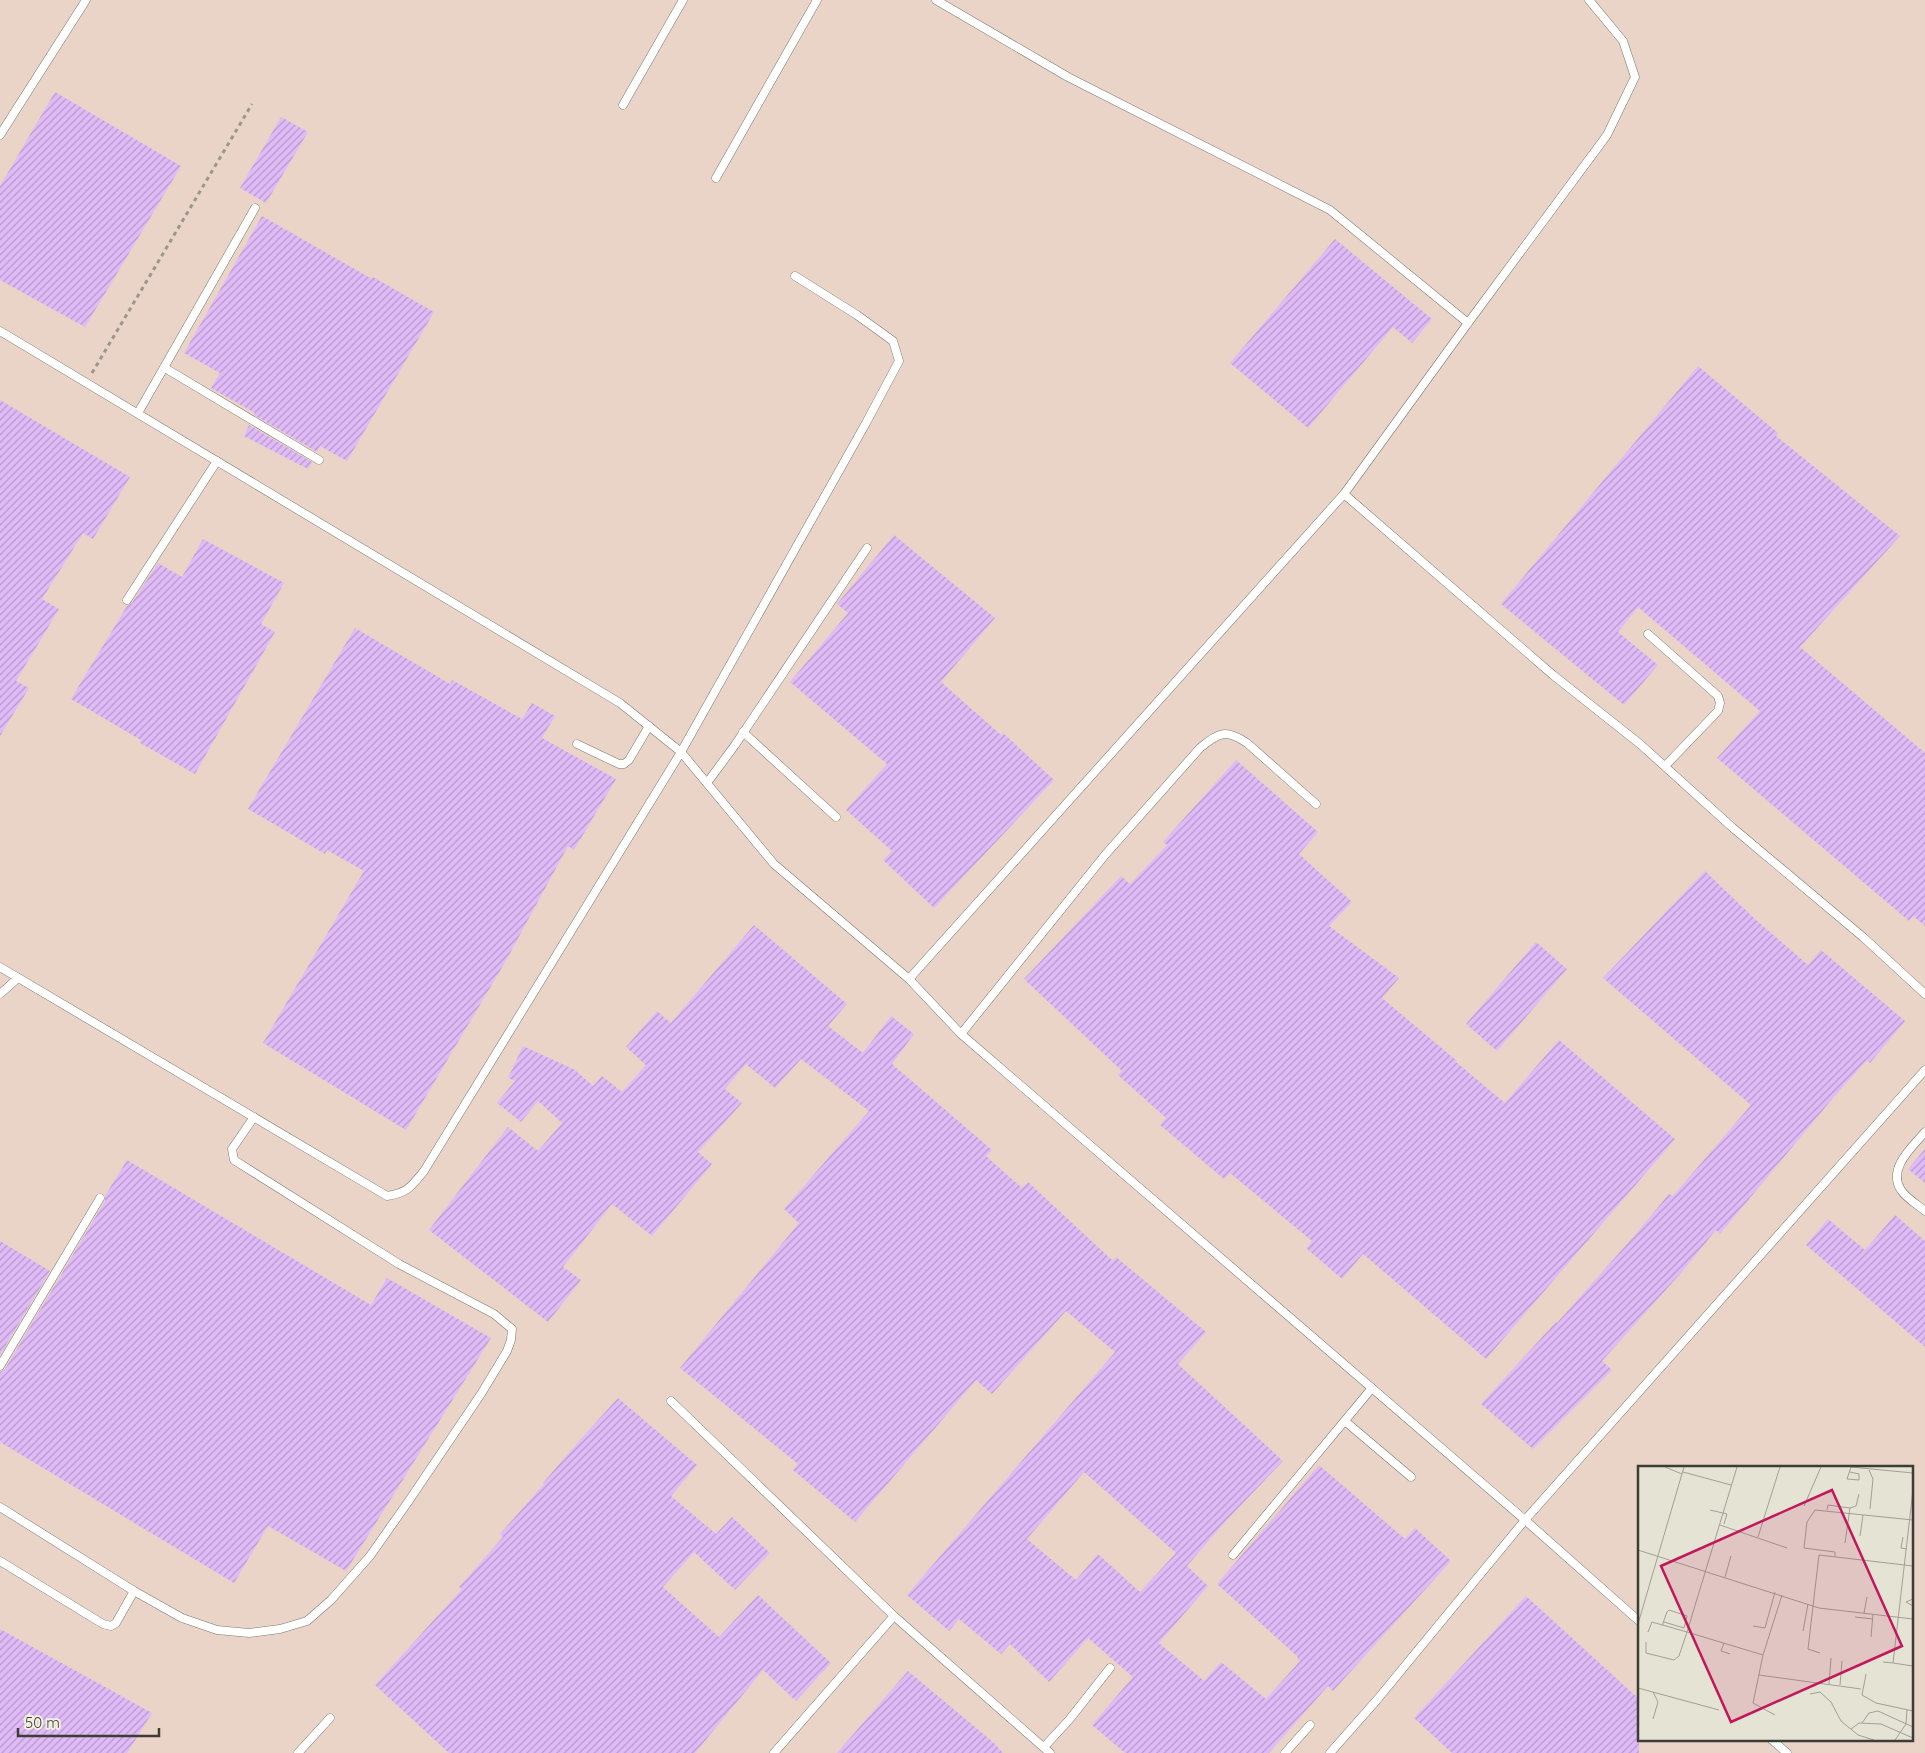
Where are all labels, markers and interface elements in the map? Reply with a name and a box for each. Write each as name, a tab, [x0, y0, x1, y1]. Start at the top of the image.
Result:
inset map	[1638, 1466, 1912, 1740]
scale bar	[18, 1706, 159, 1738]
text: 50 m	[25, 1713, 60, 1732]

